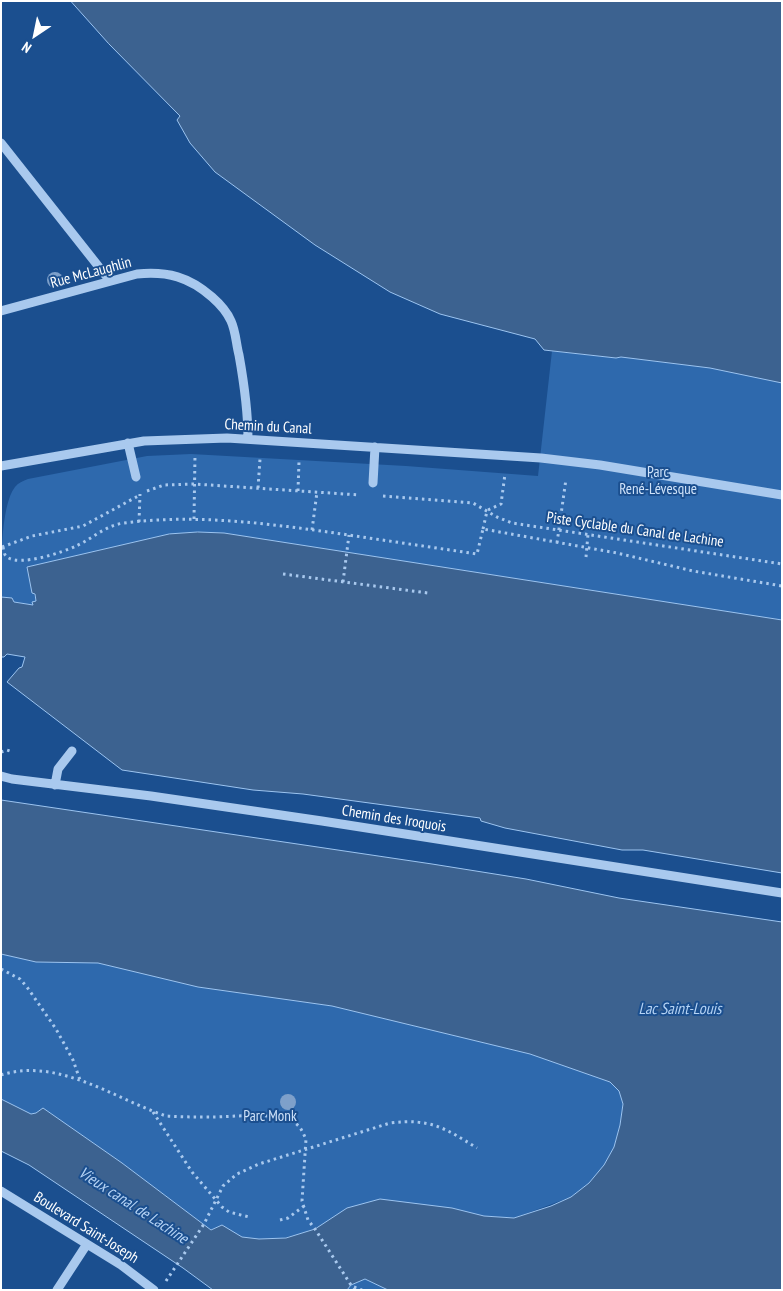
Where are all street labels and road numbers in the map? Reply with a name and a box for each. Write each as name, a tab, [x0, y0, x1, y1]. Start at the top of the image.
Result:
street label: Rue McLaughlin	[49, 254, 133, 292]
street label: Chemin du Canal	[224, 416, 312, 438]
street label: Piste Cyclable du Canal de Lachine	[545, 509, 725, 551]
street label: Chemin des Iroquois	[341, 802, 447, 836]
street label: Boulevard Saint-Joseph	[30, 1189, 142, 1267]

